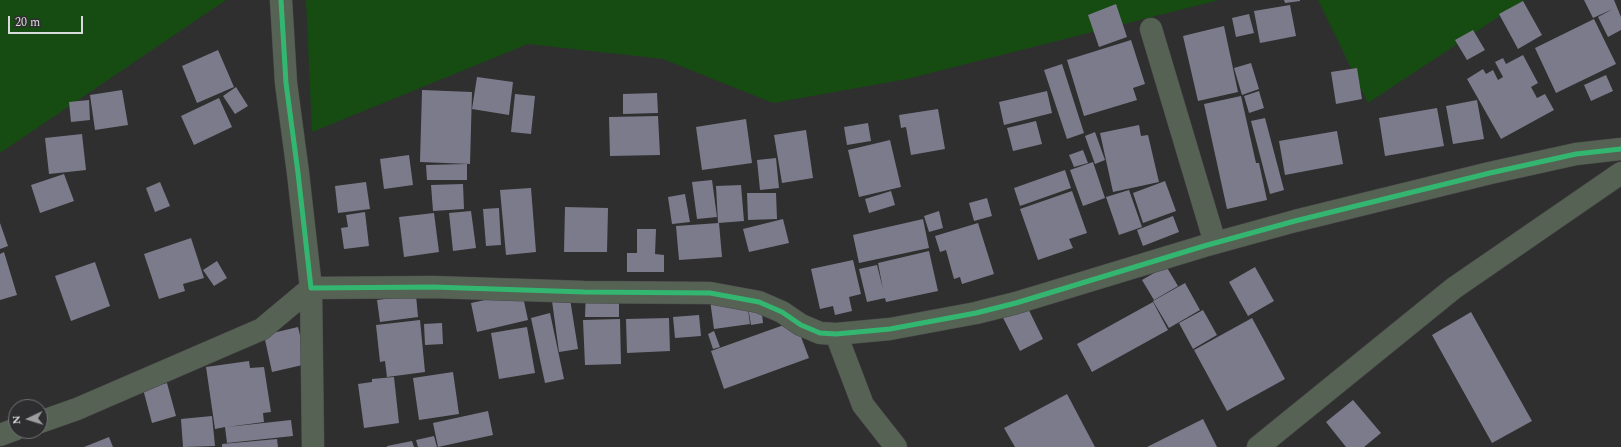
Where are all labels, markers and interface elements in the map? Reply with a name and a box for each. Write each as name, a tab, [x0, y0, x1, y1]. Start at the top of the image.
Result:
scale bar	[10, 8, 85, 34]
text: 20 m	[15, 13, 40, 32]
north arrow	[8, 399, 48, 439]
text: N	[8, 415, 25, 425]

